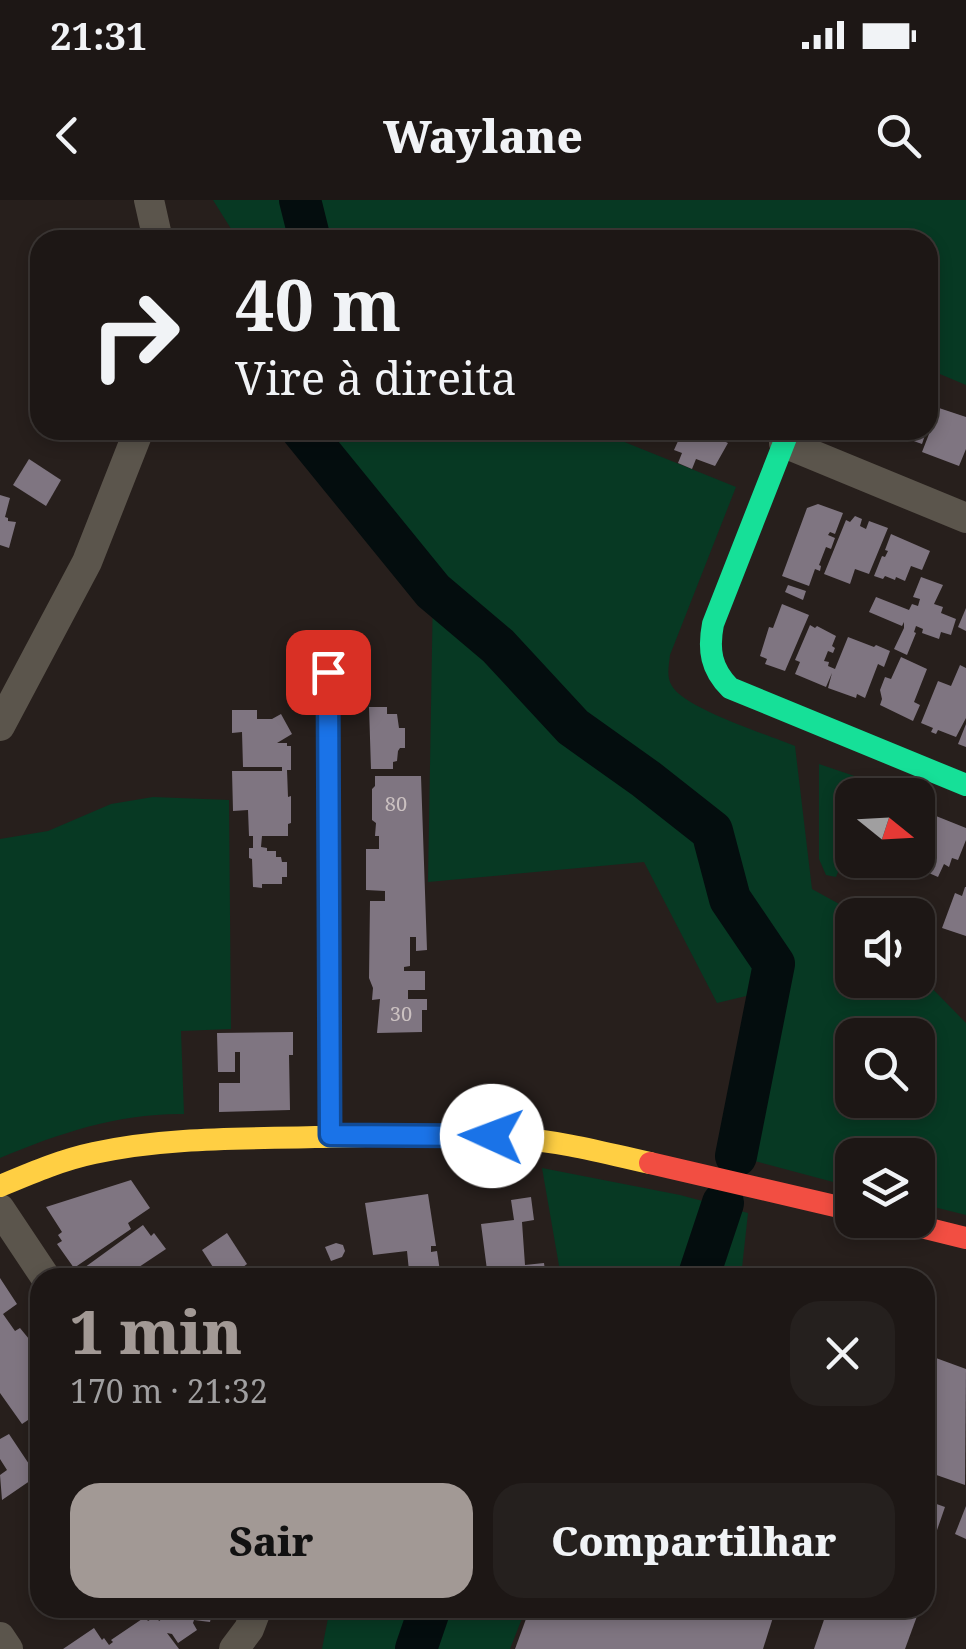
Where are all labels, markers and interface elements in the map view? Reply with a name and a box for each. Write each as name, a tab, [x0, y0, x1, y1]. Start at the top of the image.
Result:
text: 21:31	[50, 9, 147, 61]
text: Waylane	[383, 105, 583, 166]
icon: back	[40, 108, 95, 163]
icon: search	[871, 108, 926, 163]
text: 40 m	[235, 256, 401, 352]
icon: right	[70, 270, 200, 400]
text: Vire à direita	[235, 347, 517, 408]
pin	[286, 630, 371, 715]
icon: arrive	[301, 645, 356, 700]
north arrow	[835, 778, 935, 878]
map controls	[835, 778, 935, 1238]
house number: 80	[385, 790, 407, 817]
button: sound	[835, 898, 935, 998]
house number: 30	[390, 1000, 412, 1027]
button: search	[835, 1018, 935, 1118]
position arrow	[440, 1084, 544, 1188]
button: layers	[835, 1138, 935, 1238]
text: 1 min	[70, 1290, 242, 1372]
button: close	[790, 1301, 895, 1406]
text: 170 m · 21:32	[70, 1369, 268, 1412]
button: Sair	[70, 1483, 473, 1598]
button: Compartilhar	[493, 1483, 895, 1598]

